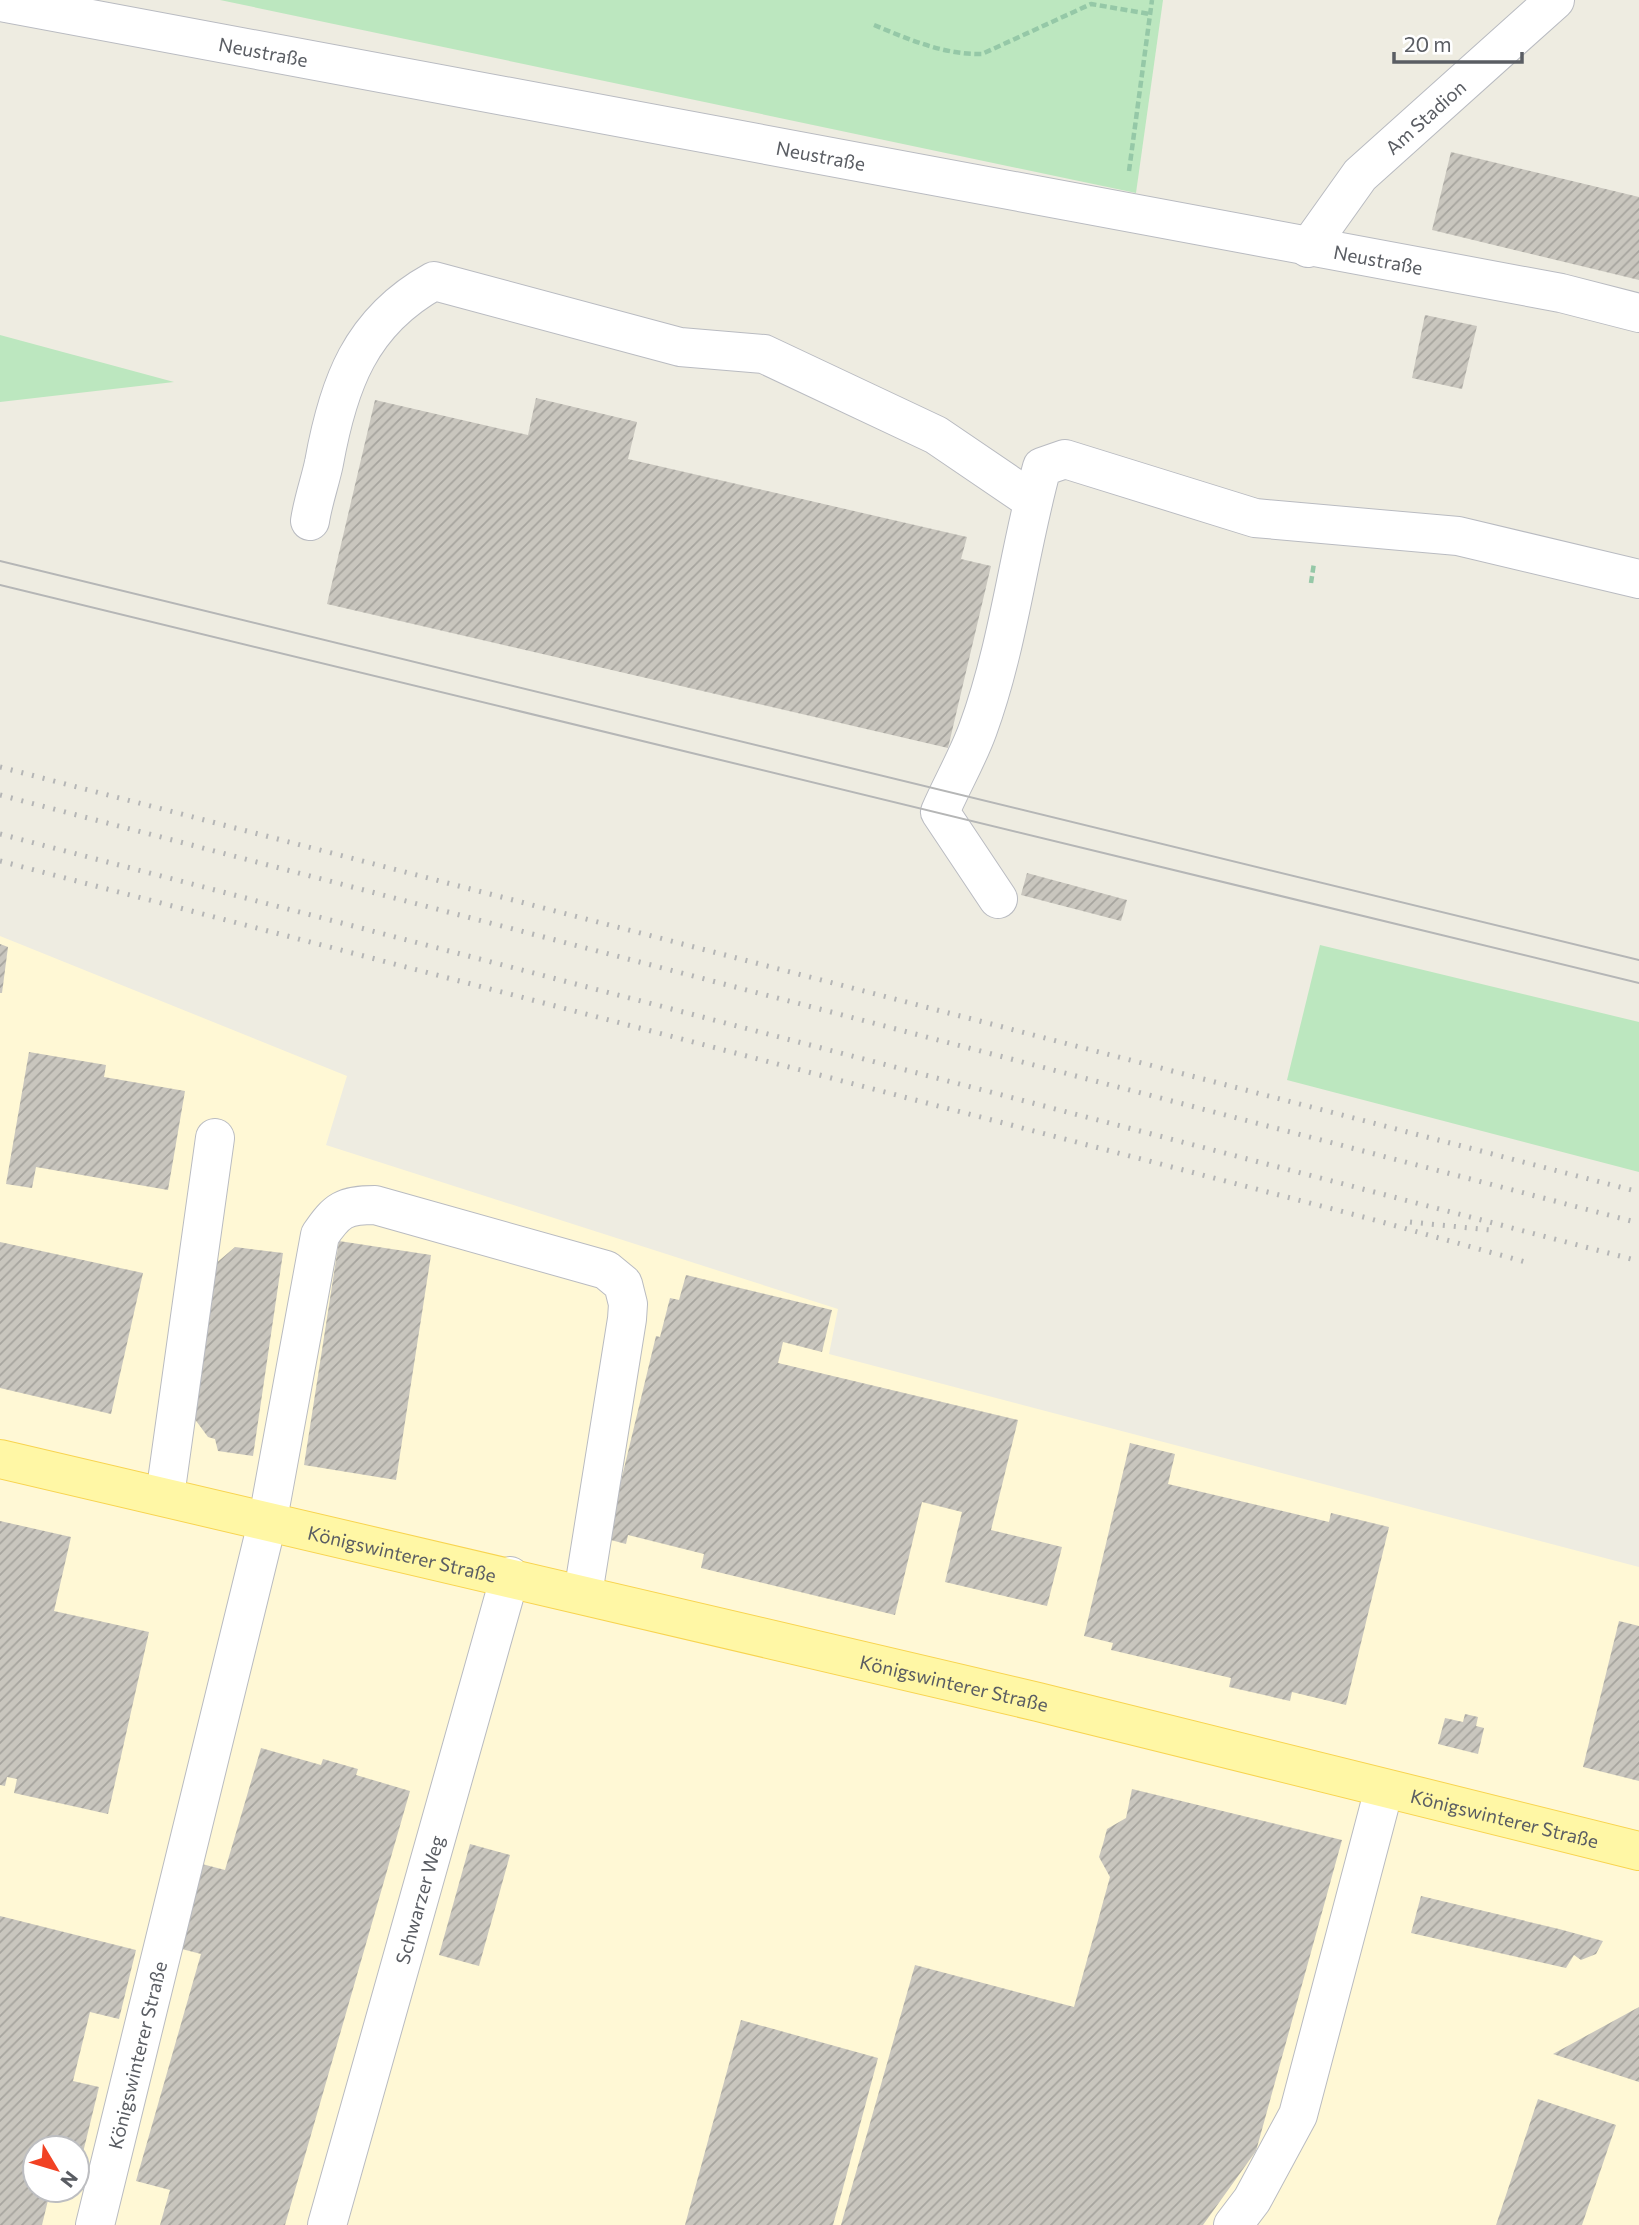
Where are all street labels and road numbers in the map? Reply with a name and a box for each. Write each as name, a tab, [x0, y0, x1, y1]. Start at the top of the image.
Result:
street label: Neustraße	[217, 32, 310, 71]
street label: Am Stadion	[1380, 75, 1470, 159]
street label: Neustraße	[774, 135, 867, 175]
street label: Neustraße	[1332, 239, 1425, 279]
street label: Königswinterer Straße	[306, 1520, 499, 1586]
street label: Königswinterer Straße	[858, 1649, 1051, 1716]
street label: Königswinterer Straße	[1408, 1783, 1601, 1852]
street label: Schwarzer Weg	[390, 1833, 448, 1967]
street label: Königswinterer Straße	[103, 1959, 171, 2151]

